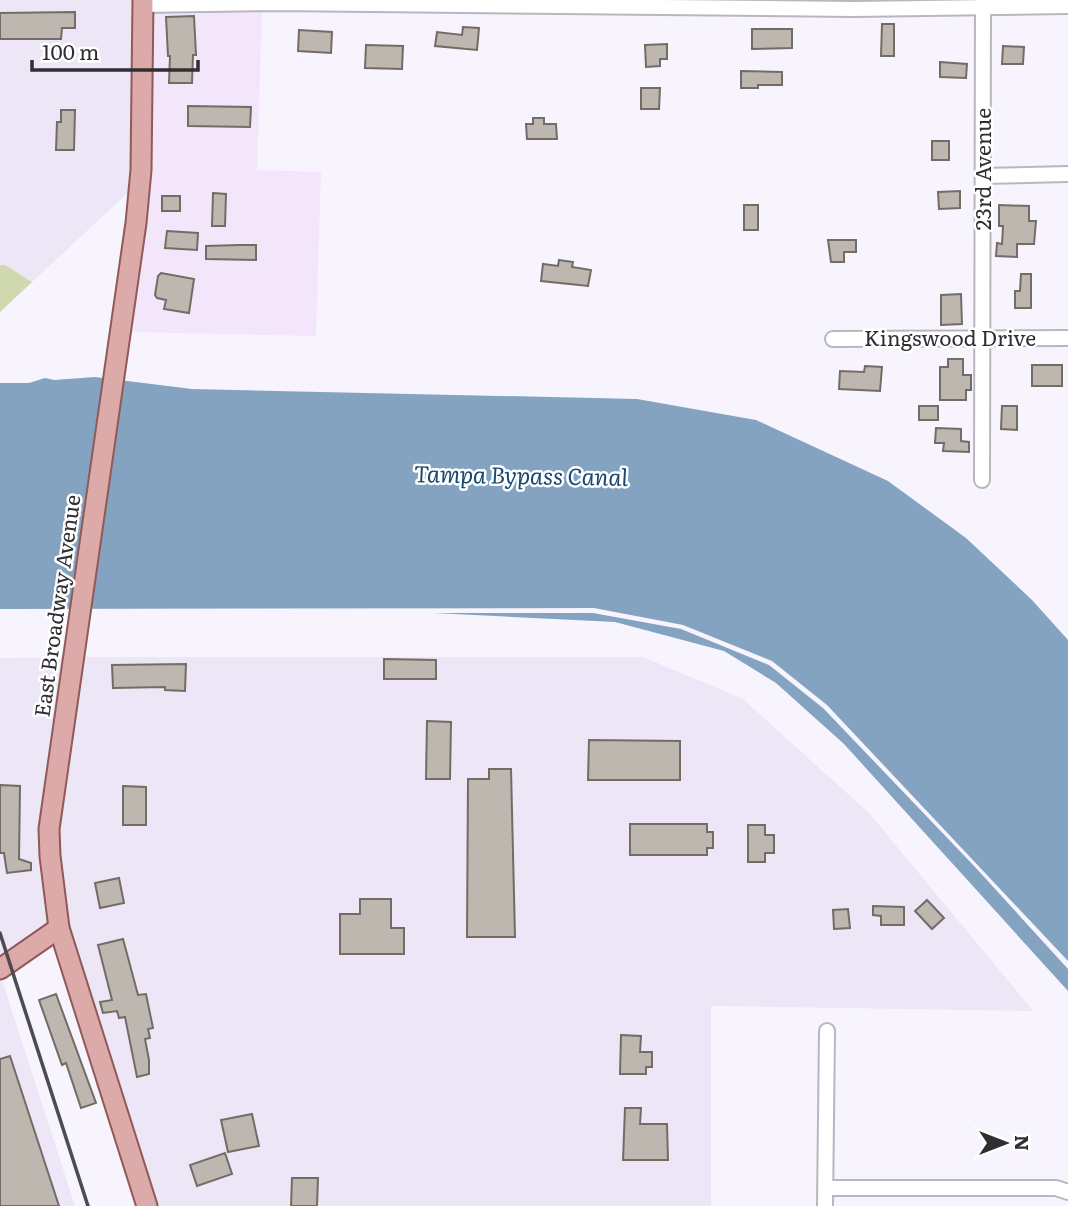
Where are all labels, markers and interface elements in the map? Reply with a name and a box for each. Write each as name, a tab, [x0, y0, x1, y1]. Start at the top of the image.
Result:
scale bar	[32, 28, 198, 72]
text: 100 m	[42, 35, 99, 66]
street label: 23rd Avenue	[966, 108, 997, 230]
street label: Kingswood Drive	[864, 321, 1036, 352]
water label: Tampa Bypass Canal	[414, 455, 629, 493]
street label: East Broadway Avenue	[25, 492, 86, 719]
north arrow	[970, 1108, 1040, 1178]
text: N	[1009, 1135, 1037, 1151]

